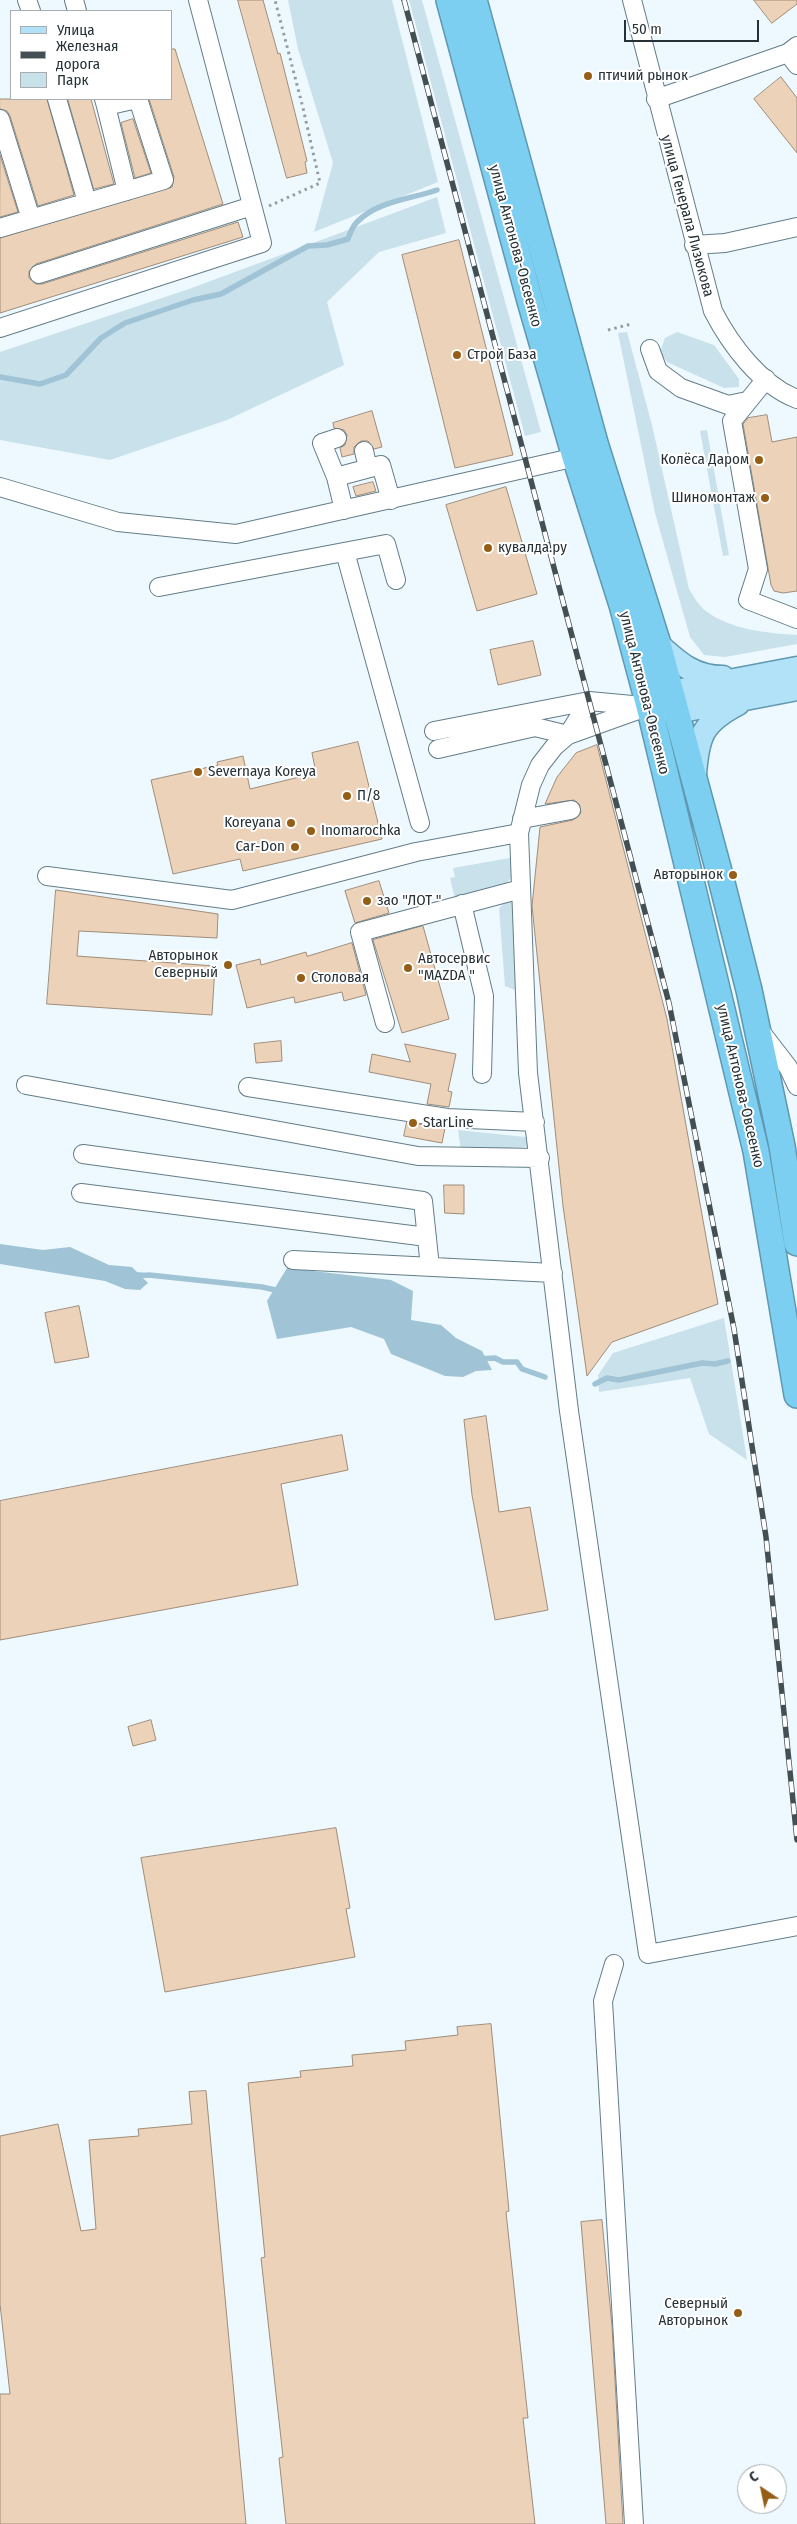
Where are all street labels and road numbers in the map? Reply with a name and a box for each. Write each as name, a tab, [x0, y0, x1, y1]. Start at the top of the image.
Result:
street label: улица Генерала Лизюкова	[657, 133, 717, 299]
street label: улица Антонова-Овсеенко	[485, 163, 545, 329]
street label: улица Антонова-Овсеенко	[615, 610, 673, 776]
street label: улица Антонова-Овсеенко	[712, 1002, 768, 1170]

